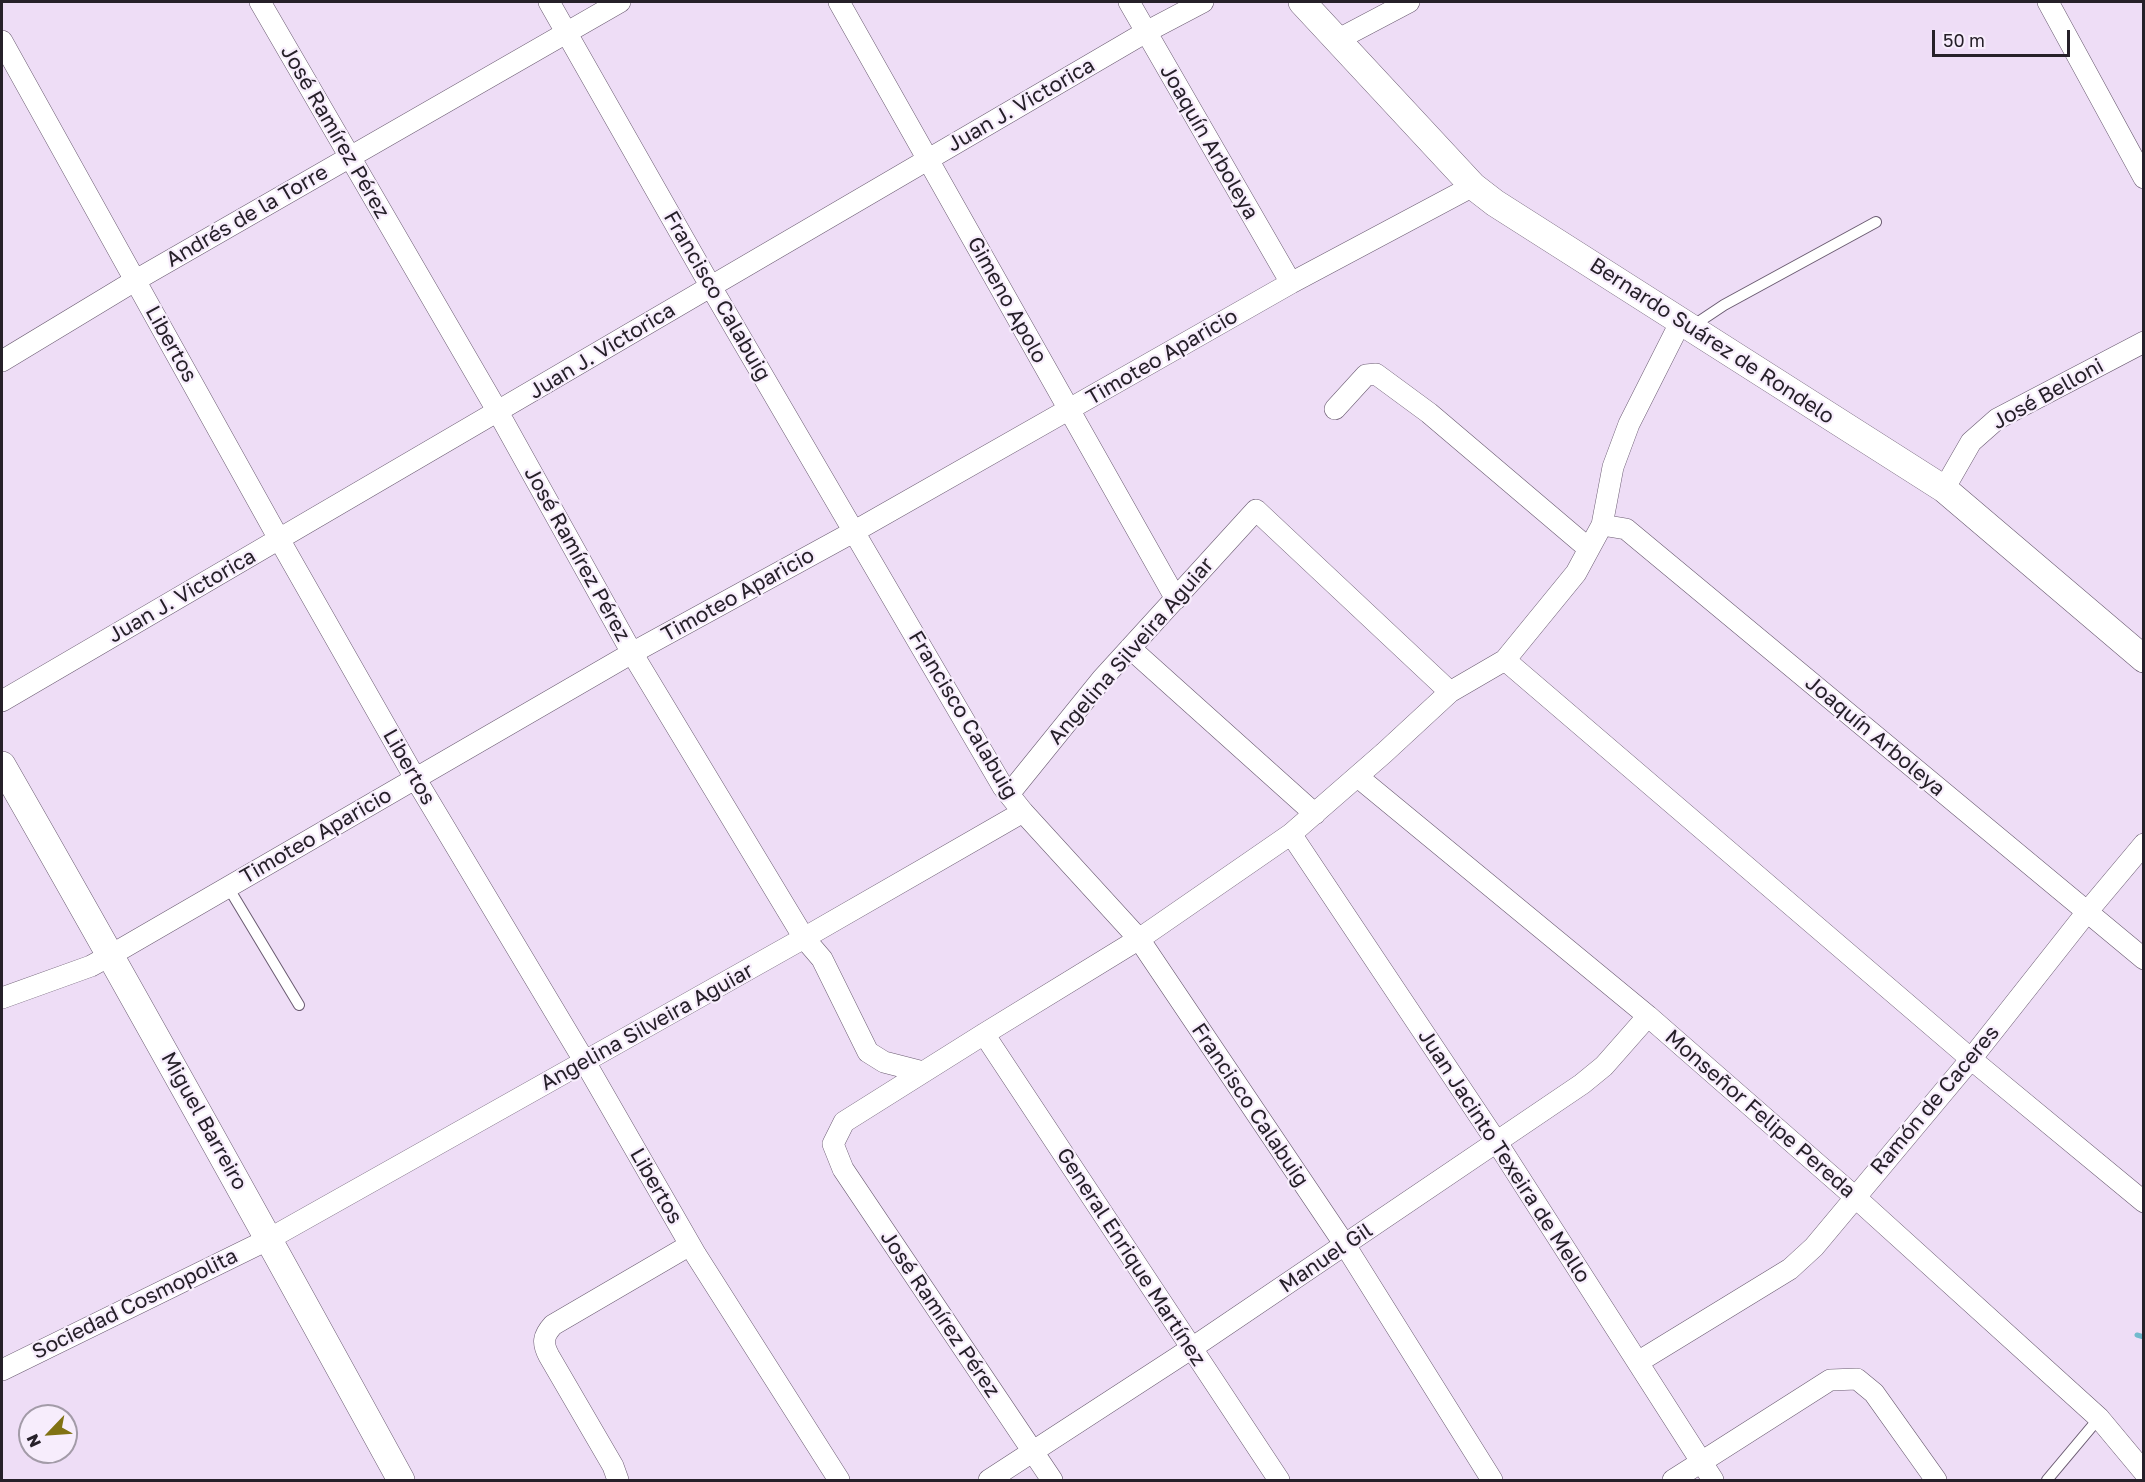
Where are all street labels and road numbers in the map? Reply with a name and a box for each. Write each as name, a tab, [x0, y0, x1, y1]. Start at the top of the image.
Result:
street label: José Ramírez Pérez	[275, 41, 395, 223]
street label: Juan J. Victorica	[943, 53, 1099, 157]
street label: Joaquín Arboleya	[1154, 60, 1264, 224]
street label: Andrés de la Torre	[162, 159, 332, 273]
street label: Francisco Calabuig	[658, 207, 776, 385]
street label: Gimeno Apolo	[962, 232, 1052, 368]
street label: Bernardo Suárez de Rondelo	[1585, 252, 1839, 430]
street label: Juan J. Victorica	[524, 297, 680, 405]
street label: Libertos	[140, 301, 202, 387]
street label: Timoteo Aparicio	[1082, 303, 1242, 411]
street label: José Belloni	[1988, 353, 2108, 435]
street label: José Ramírez Pérez	[519, 462, 635, 646]
street label: Timoteo Aparicio	[657, 543, 819, 647]
street label: Juan J. Victorica	[104, 544, 260, 648]
street label: Angelina Silveira Aguiar	[1043, 552, 1219, 750]
street label: Francisco Calabuig	[903, 626, 1023, 804]
street label: Joaquín Arboleya	[1800, 670, 1950, 802]
street label: Libertos	[377, 725, 441, 809]
street label: Timoteo Aparicio	[236, 782, 396, 890]
street label: Angelina Silveira Aguiar	[536, 958, 758, 1096]
street label: Francisco Calabuig	[1186, 1019, 1314, 1191]
street label: Ramón de Caceres	[1865, 1020, 2005, 1180]
street label: Juan Jacinto Texeira de Mello	[1412, 1024, 1596, 1288]
street label: Monseñor Felipe Pereda	[1660, 1025, 1860, 1203]
street label: Miguel Barreiro	[156, 1048, 252, 1194]
street label: General Enrique Martínez	[1051, 1143, 1211, 1371]
street label: Libertos	[624, 1144, 688, 1228]
street label: Manuel Gil	[1275, 1218, 1377, 1298]
street label: José Ramírez Pérez	[875, 1226, 1005, 1402]
street label: Sociedad Cosmopolita	[28, 1243, 242, 1365]

